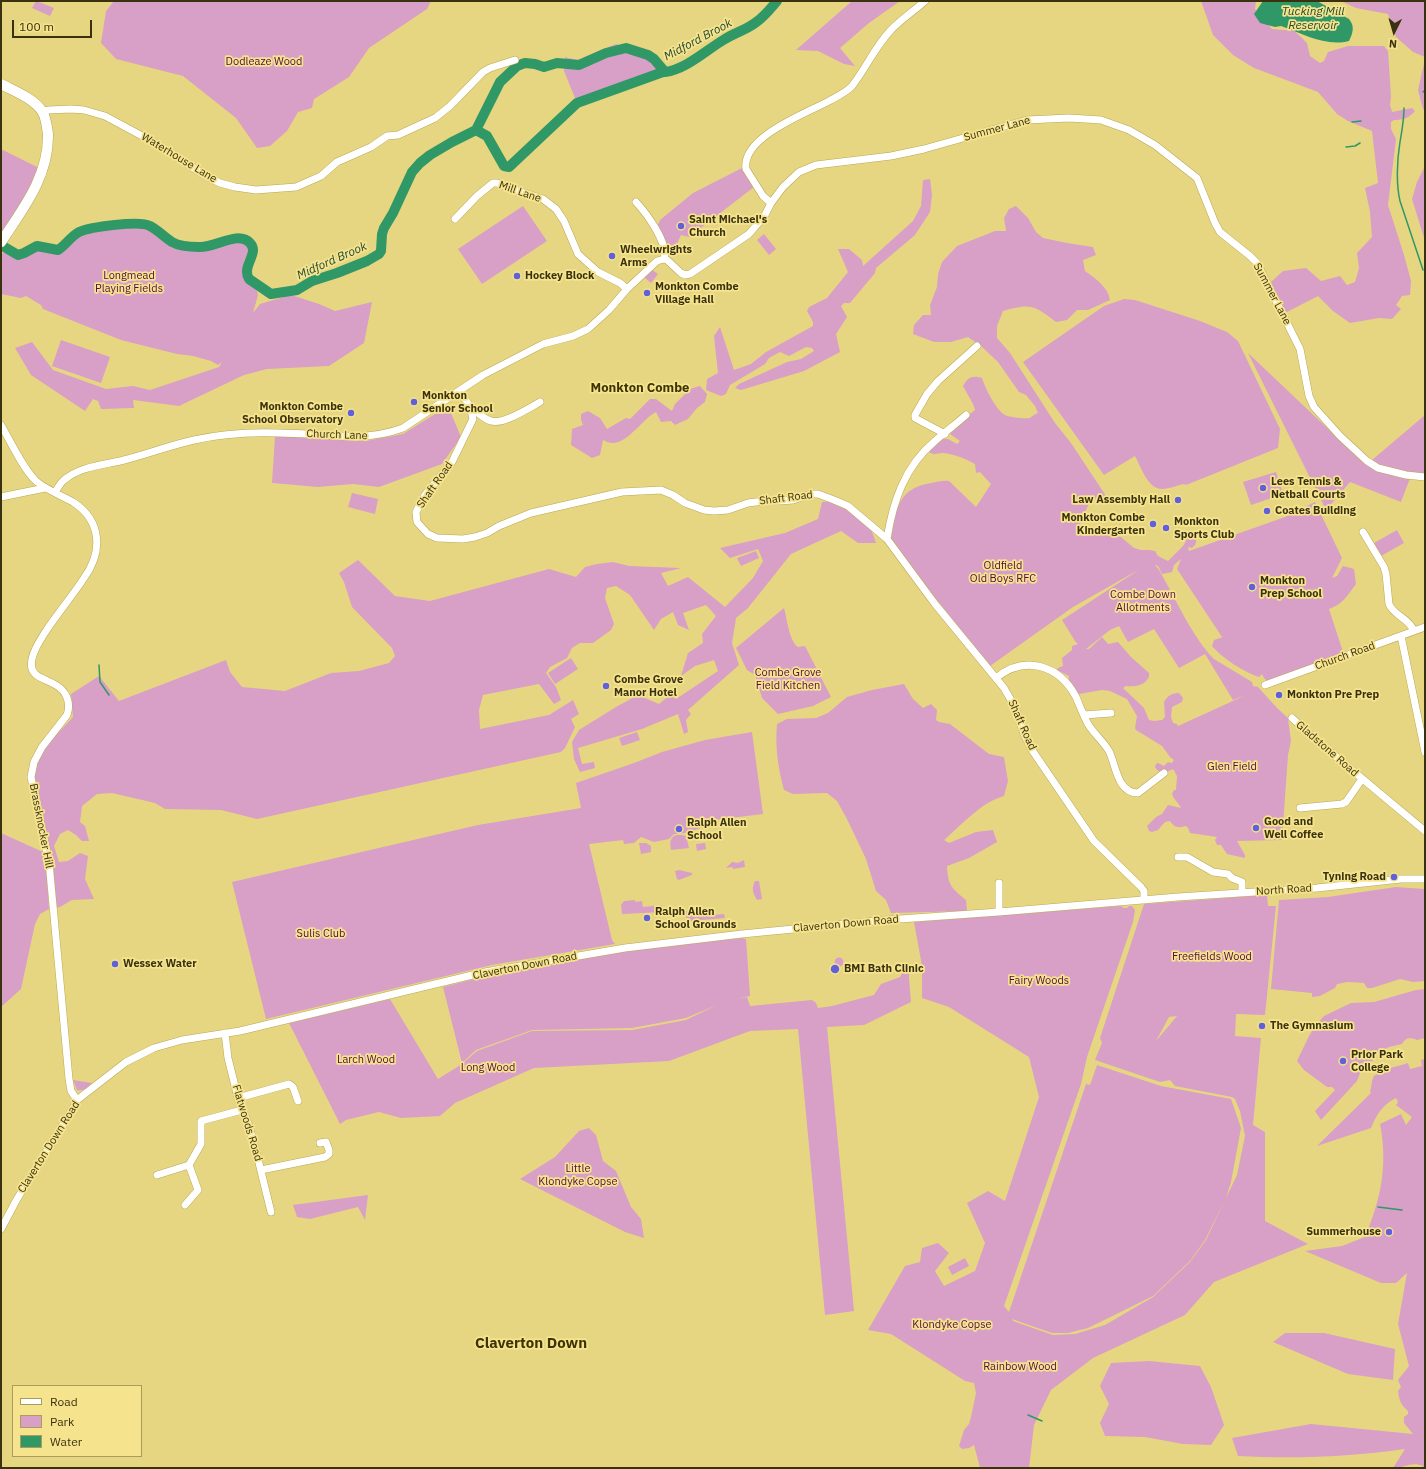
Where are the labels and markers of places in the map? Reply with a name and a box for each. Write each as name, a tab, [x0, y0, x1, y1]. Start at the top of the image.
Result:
place label: Saint Michael's Church	[689, 213, 767, 239]
marker: Saint Michael's Church	[676, 221, 686, 231]
place label: Wheelwrights Arms	[620, 243, 692, 269]
marker: Wheelwrights Arms	[607, 251, 617, 261]
place label: Hockey Block	[525, 269, 594, 283]
marker: Hockey Block	[512, 271, 522, 281]
place label: Monkton Combe Village Hall	[655, 280, 739, 306]
marker: Monkton Combe Village Hall	[642, 288, 652, 298]
place label: Monkton Senior School	[422, 389, 493, 415]
marker: Monkton Senior School	[409, 397, 419, 407]
place label: Monkton Combe School Observatory	[242, 400, 343, 426]
marker: Monkton Combe School Observatory	[346, 408, 356, 418]
place label: Lees Tennis & Netball Courts	[1271, 475, 1346, 501]
marker: Lees Tennis & Netball Courts	[1258, 483, 1268, 493]
place label: Law Assembly Hall	[1072, 493, 1170, 507]
marker: Law Assembly Hall	[1173, 495, 1183, 505]
place label: Coates Building	[1275, 504, 1356, 518]
marker: Coates Building	[1262, 506, 1272, 516]
place label: Monkton Combe Kindergarten	[1061, 511, 1145, 537]
place label: Monkton Sports Club	[1174, 515, 1234, 541]
marker: Monkton Combe Kindergarten	[1148, 519, 1158, 529]
marker: Monkton Sports Club	[1161, 523, 1171, 533]
place label: Monkton Prep School	[1260, 574, 1322, 600]
marker: Monkton Prep School	[1247, 582, 1257, 592]
place label: Combe Grove Manor Hotel	[614, 673, 683, 699]
marker: Combe Grove Manor Hotel	[601, 681, 611, 691]
place label: Monkton Pre Prep	[1287, 688, 1379, 702]
marker: Monkton Pre Prep	[1274, 690, 1284, 700]
place label: Good and Well Coffee	[1264, 815, 1323, 841]
place label: Ralph Allen School	[687, 816, 747, 842]
marker: Good and Well Coffee	[1251, 823, 1261, 833]
marker: Ralph Allen School	[674, 824, 684, 834]
place label: Tyning Road	[1323, 870, 1386, 884]
marker: Tyning Road	[1389, 872, 1399, 882]
place label: Ralph Allen School Grounds	[655, 905, 736, 931]
marker: Ralph Allen School Grounds	[642, 913, 652, 923]
place label: Wessex Water	[123, 957, 197, 971]
marker: Wessex Water	[110, 959, 120, 969]
place label: BMI Bath Clinic	[844, 962, 924, 976]
marker: BMI Bath Clinic	[829, 963, 841, 975]
place label: The Gymnasium	[1270, 1019, 1353, 1033]
marker: The Gymnasium	[1257, 1021, 1267, 1031]
place label: Prior Park College	[1351, 1048, 1403, 1074]
marker: Prior Park College	[1338, 1056, 1348, 1066]
place label: Summerhouse	[1306, 1225, 1381, 1239]
marker: Summerhouse	[1384, 1227, 1394, 1237]

